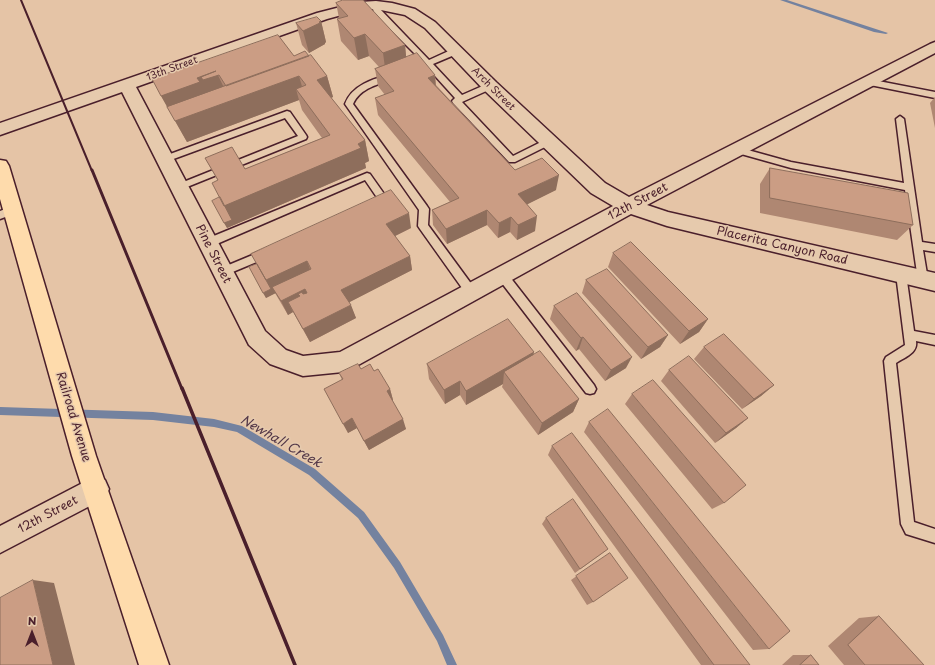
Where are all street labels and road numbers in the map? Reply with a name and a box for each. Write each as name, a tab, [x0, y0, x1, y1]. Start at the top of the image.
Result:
street label: 13th Street	[145, 54, 199, 84]
street label: Arch Street	[469, 65, 517, 113]
street label: 12th Street	[606, 180, 670, 224]
street label: Pine Street	[192, 222, 234, 286]
street label: Placerita Canyon Road	[715, 224, 849, 268]
street label: Railroad Avenue	[52, 370, 94, 464]
street label: 12th Street	[16, 493, 80, 537]

